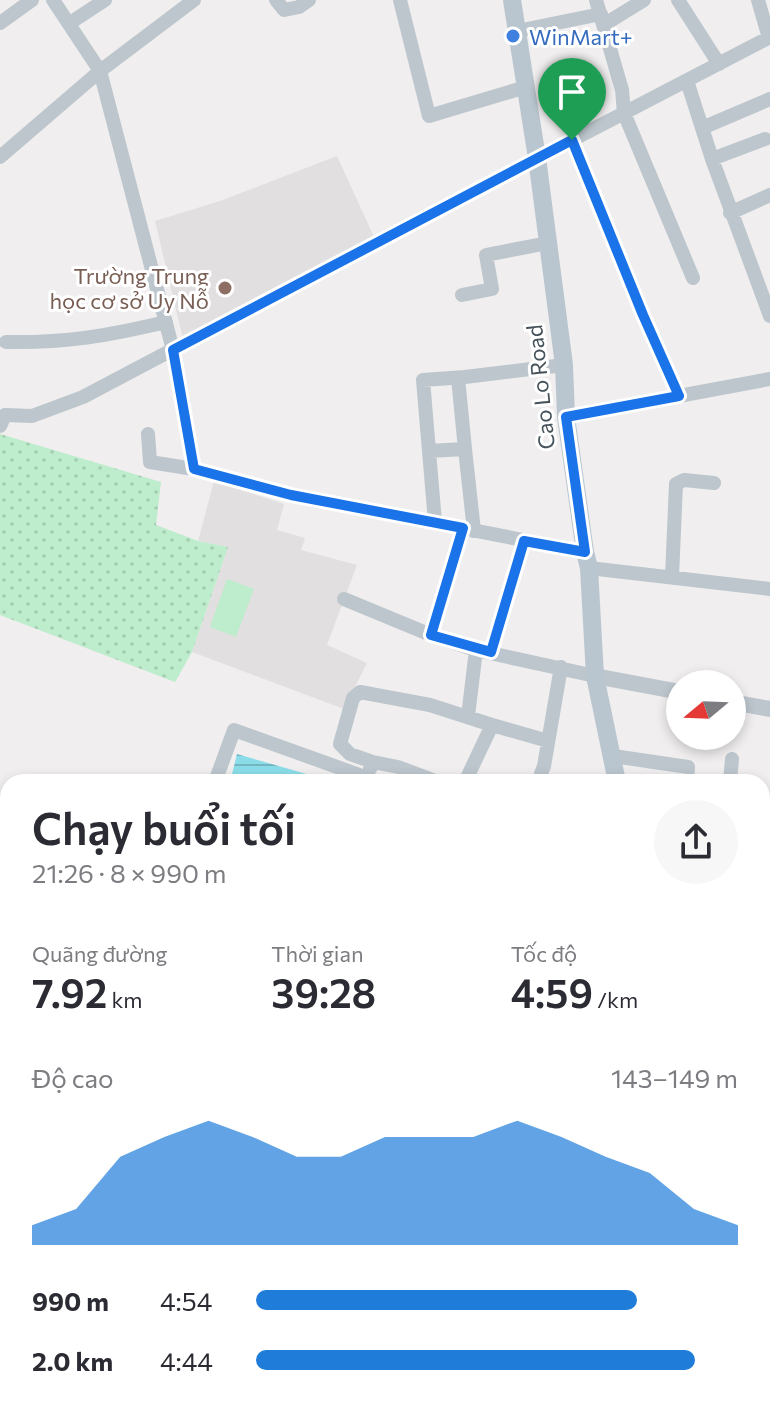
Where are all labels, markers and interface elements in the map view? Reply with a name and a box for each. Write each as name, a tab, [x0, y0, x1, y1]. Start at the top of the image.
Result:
place label: WinMart+	[529, 23, 633, 50]
marker: WinMart+	[504, 27, 522, 45]
pin	[538, 58, 606, 140]
icon: arrive	[550, 70, 594, 114]
place label: Trường Trung học cơ sở Uy Nỗ	[49, 262, 209, 314]
marker: Trường Trung học cơ sở Uy Nỗ	[216, 279, 234, 297]
street label: Cao Lo Road	[520, 323, 560, 451]
north arrow	[666, 670, 746, 750]
map controls	[666, 670, 746, 750]
text: Chạy buổi tối	[32, 800, 296, 854]
button: share	[654, 800, 738, 884]
text: 21:26 · 8 × 990 m	[32, 857, 227, 888]
text: Quãng đường	[32, 940, 168, 967]
text: Thời gian	[271, 940, 364, 967]
text: Tốc độ	[511, 940, 577, 967]
text: 7.92	[32, 967, 107, 1016]
text: 39:28	[271, 967, 376, 1016]
text: 4:59	[511, 967, 593, 1016]
text: km	[107, 986, 143, 1013]
text: /km	[593, 986, 638, 1013]
text: Độ cao	[32, 1062, 114, 1093]
text: 143–149 m	[611, 1062, 738, 1093]
text: 990 m	[32, 1285, 109, 1316]
text: 4:54	[160, 1285, 212, 1316]
text: 2.0 km	[32, 1345, 113, 1376]
text: 4:44	[160, 1345, 213, 1376]

